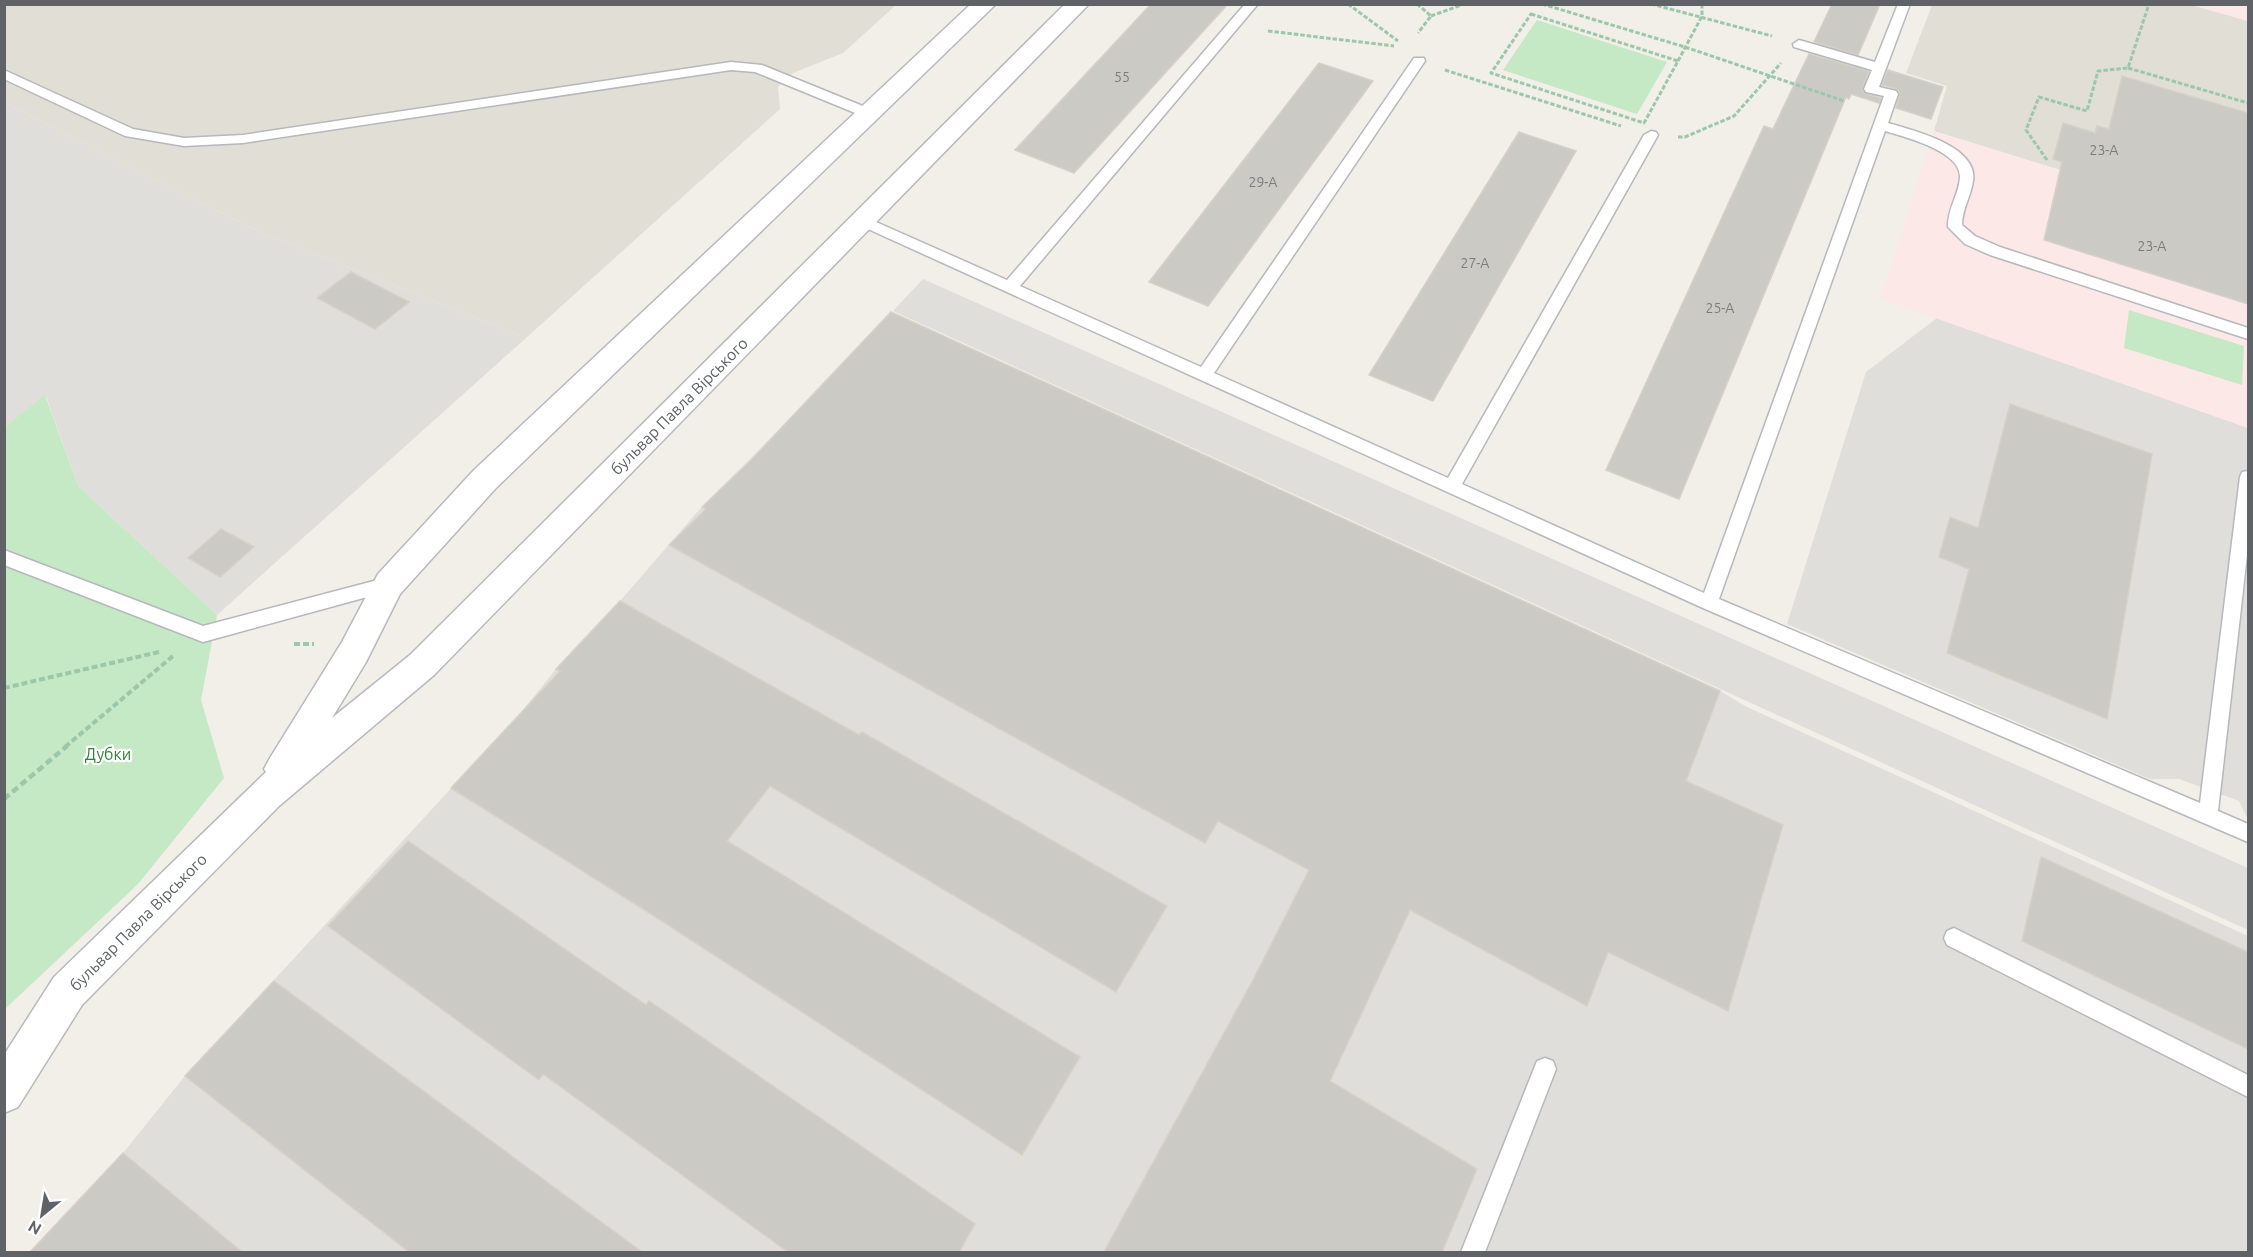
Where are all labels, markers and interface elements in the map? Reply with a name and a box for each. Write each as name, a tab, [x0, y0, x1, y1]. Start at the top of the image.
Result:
house number: 55	[1114, 69, 1130, 85]
house number: 23-А	[2090, 142, 2118, 158]
house number: 29-А	[1249, 174, 1277, 190]
house number: 23-А	[2138, 238, 2166, 254]
house number: 27-А	[1461, 255, 1489, 271]
house number: 25-А	[1706, 300, 1734, 316]
street label: бульвар Павла Вірського	[607, 334, 751, 478]
park label: Дубки	[85, 745, 131, 763]
street label: бульвар Павла Вірського	[66, 850, 210, 994]
north arrow	[12, 1185, 72, 1245]
text: N	[25, 1217, 44, 1239]

